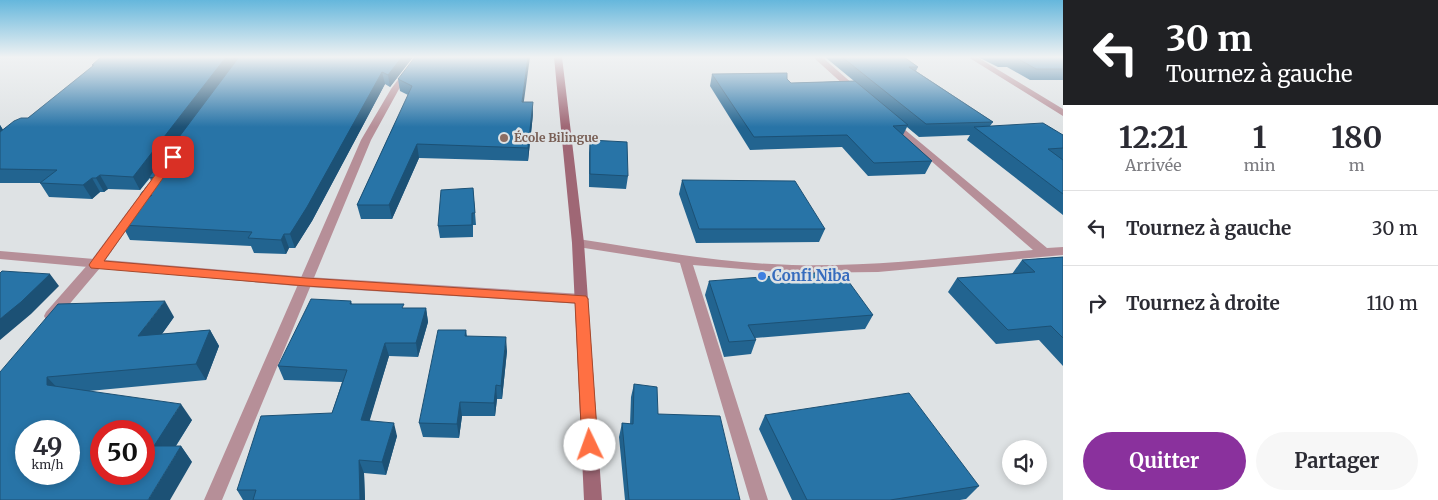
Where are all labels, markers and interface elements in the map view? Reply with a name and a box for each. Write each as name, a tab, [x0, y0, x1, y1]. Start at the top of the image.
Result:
text: 30 m	[1166, 17, 1252, 61]
icon: left	[1083, 20, 1148, 85]
text: Tournez à gauche	[1166, 60, 1353, 88]
text: 12:21	[1119, 118, 1188, 156]
text: 1	[1253, 118, 1266, 156]
text: 180	[1331, 118, 1382, 156]
place label: École Bilingue	[514, 129, 599, 145]
marker: École Bilingue	[498, 132, 510, 144]
pin	[152, 136, 194, 178]
icon: arrive	[159, 143, 187, 171]
text: Arrivée	[1125, 155, 1182, 175]
text: min	[1244, 155, 1275, 175]
text: m	[1349, 155, 1365, 175]
icon: left	[1083, 214, 1111, 242]
text: Tournez à gauche	[1126, 216, 1291, 240]
text: 30 m	[1372, 216, 1418, 240]
place label: Confi Niba	[772, 266, 851, 285]
marker: Confi Niba	[756, 270, 768, 282]
icon: right	[1083, 289, 1111, 317]
text: Tournez à droite	[1126, 291, 1280, 315]
text: 110 m	[1367, 291, 1418, 315]
position arrow	[563, 418, 615, 470]
speed limit sign: 50	[90, 420, 155, 485]
text: 49	[33, 430, 62, 462]
button: Quitter	[1083, 432, 1246, 490]
button: Partager	[1256, 432, 1418, 490]
map controls	[1002, 440, 1047, 485]
button: sound	[1002, 440, 1047, 485]
text: km/h	[32, 457, 63, 472]

